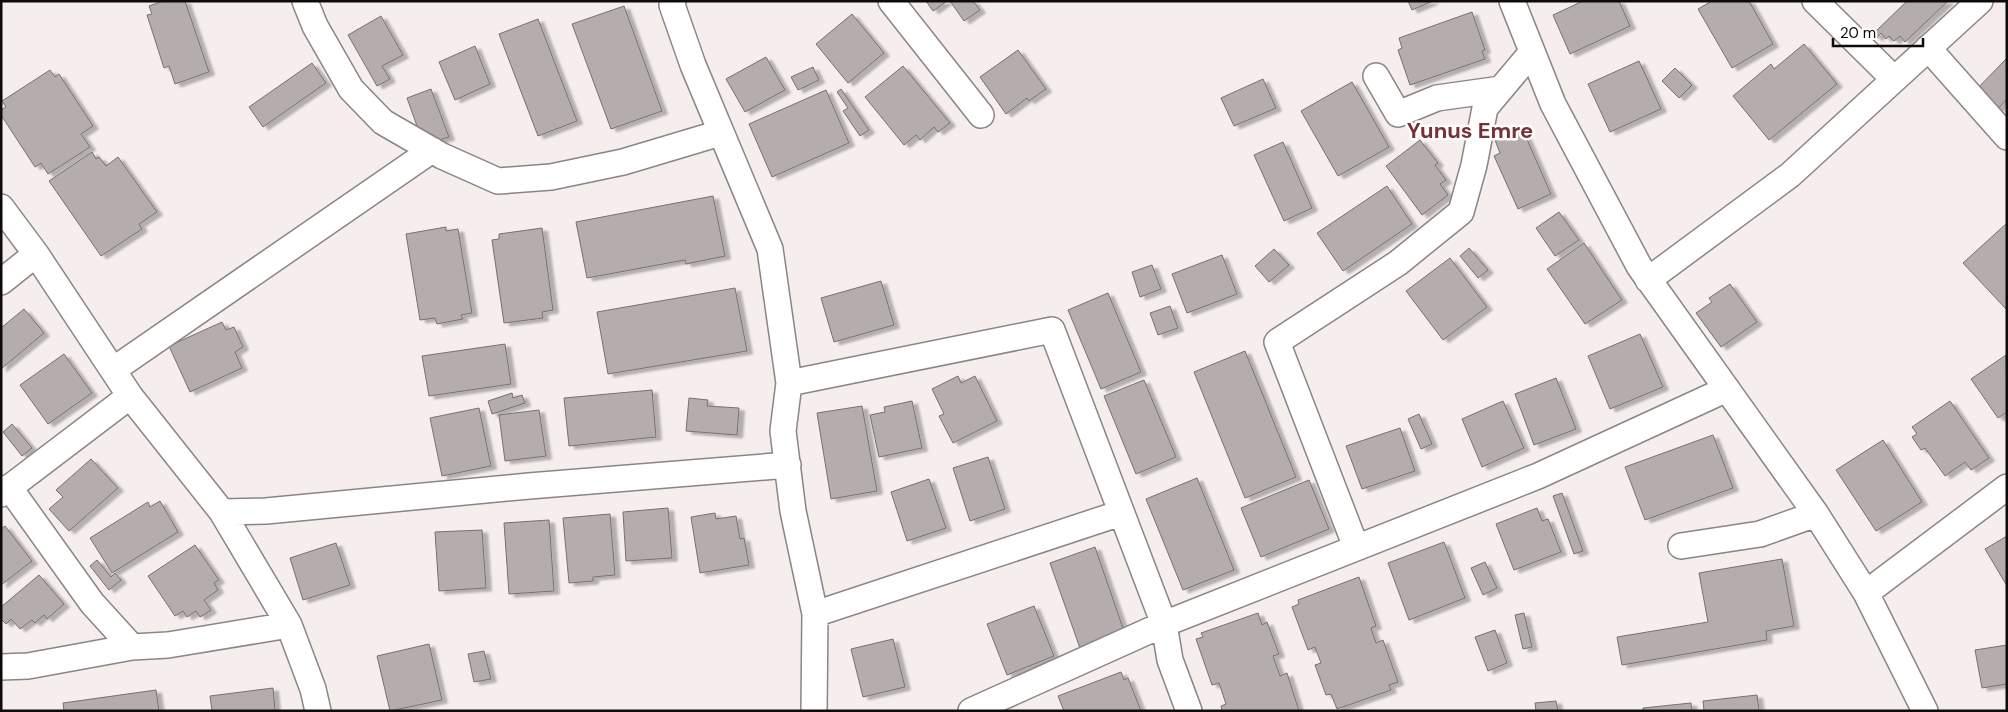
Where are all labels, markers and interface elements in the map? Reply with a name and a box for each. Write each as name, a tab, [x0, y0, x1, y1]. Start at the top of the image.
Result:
scale bar	[1833, 15, 1923, 47]
text: 20 m	[1840, 23, 1876, 43]
district label: Yunus Emre	[1407, 116, 1533, 145]

